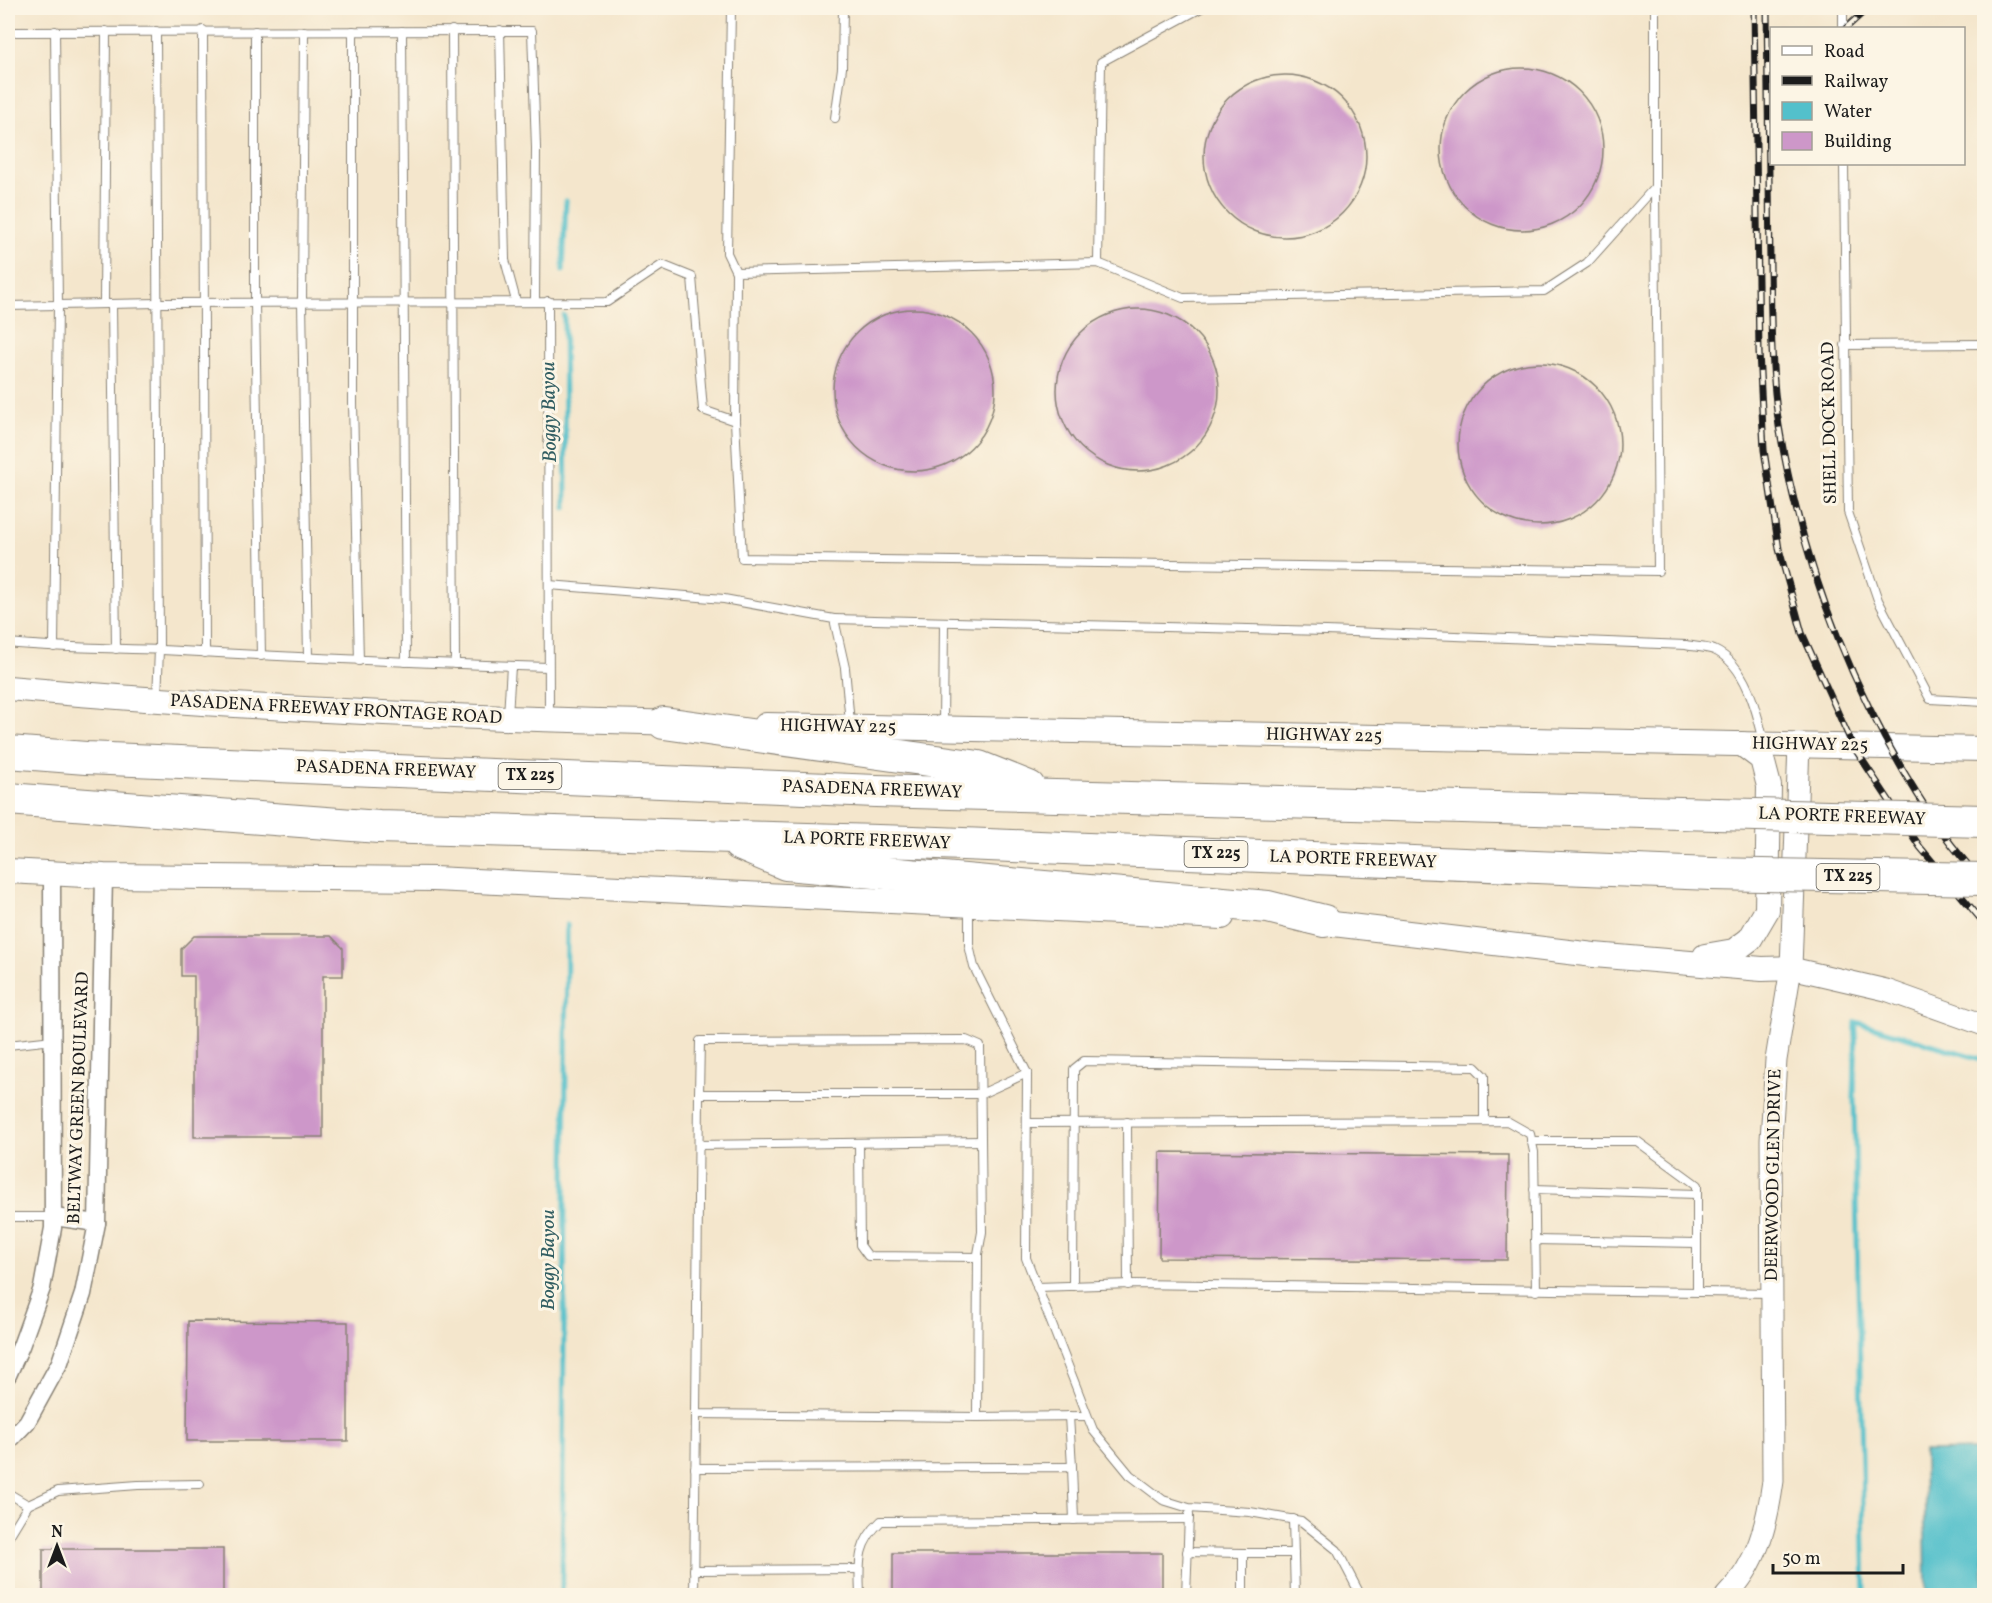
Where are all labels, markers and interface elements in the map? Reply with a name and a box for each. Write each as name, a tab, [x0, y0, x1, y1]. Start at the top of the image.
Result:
legend	[1770, 27, 1965, 165]
text: Road	[1824, 40, 1865, 65]
text: Railway	[1824, 70, 1888, 95]
text: Water	[1824, 100, 1872, 125]
text: Building	[1824, 130, 1892, 155]
street label: SHELL DOCK ROAD	[1816, 341, 1844, 505]
water label: Boggy Bayou	[535, 361, 565, 463]
street label: PASADENA FREEWAY FRONTAGE ROAD	[169, 689, 503, 731]
street label: HIGHWAY 225	[780, 713, 896, 741]
street label: HIGHWAY 225	[1266, 722, 1382, 750]
street label: HIGHWAY 225	[1752, 731, 1868, 759]
street label: PASADENA FREEWAY	[295, 754, 477, 786]
road number: TX 225	[498, 763, 562, 789]
street label: PASADENA FREEWAY	[781, 774, 963, 806]
street label: LA PORTE FREEWAY	[1758, 802, 1926, 832]
street label: LA PORTE FREEWAY	[783, 826, 951, 856]
road number: TX 225	[1184, 841, 1248, 867]
street label: LA PORTE FREEWAY	[1269, 845, 1437, 875]
road number: TX 225	[1816, 864, 1880, 890]
street label: BELTWAY GREEN BOULEVARD	[62, 971, 96, 1225]
street label: DEERWOOD GLEN DRIVE	[1760, 1068, 1788, 1282]
water label: Boggy Bayou	[535, 1209, 563, 1311]
north arrow	[27, 1516, 87, 1576]
text: N	[51, 1522, 63, 1544]
scale bar	[1773, 1537, 1904, 1575]
text: 50 m	[1782, 1547, 1821, 1572]

